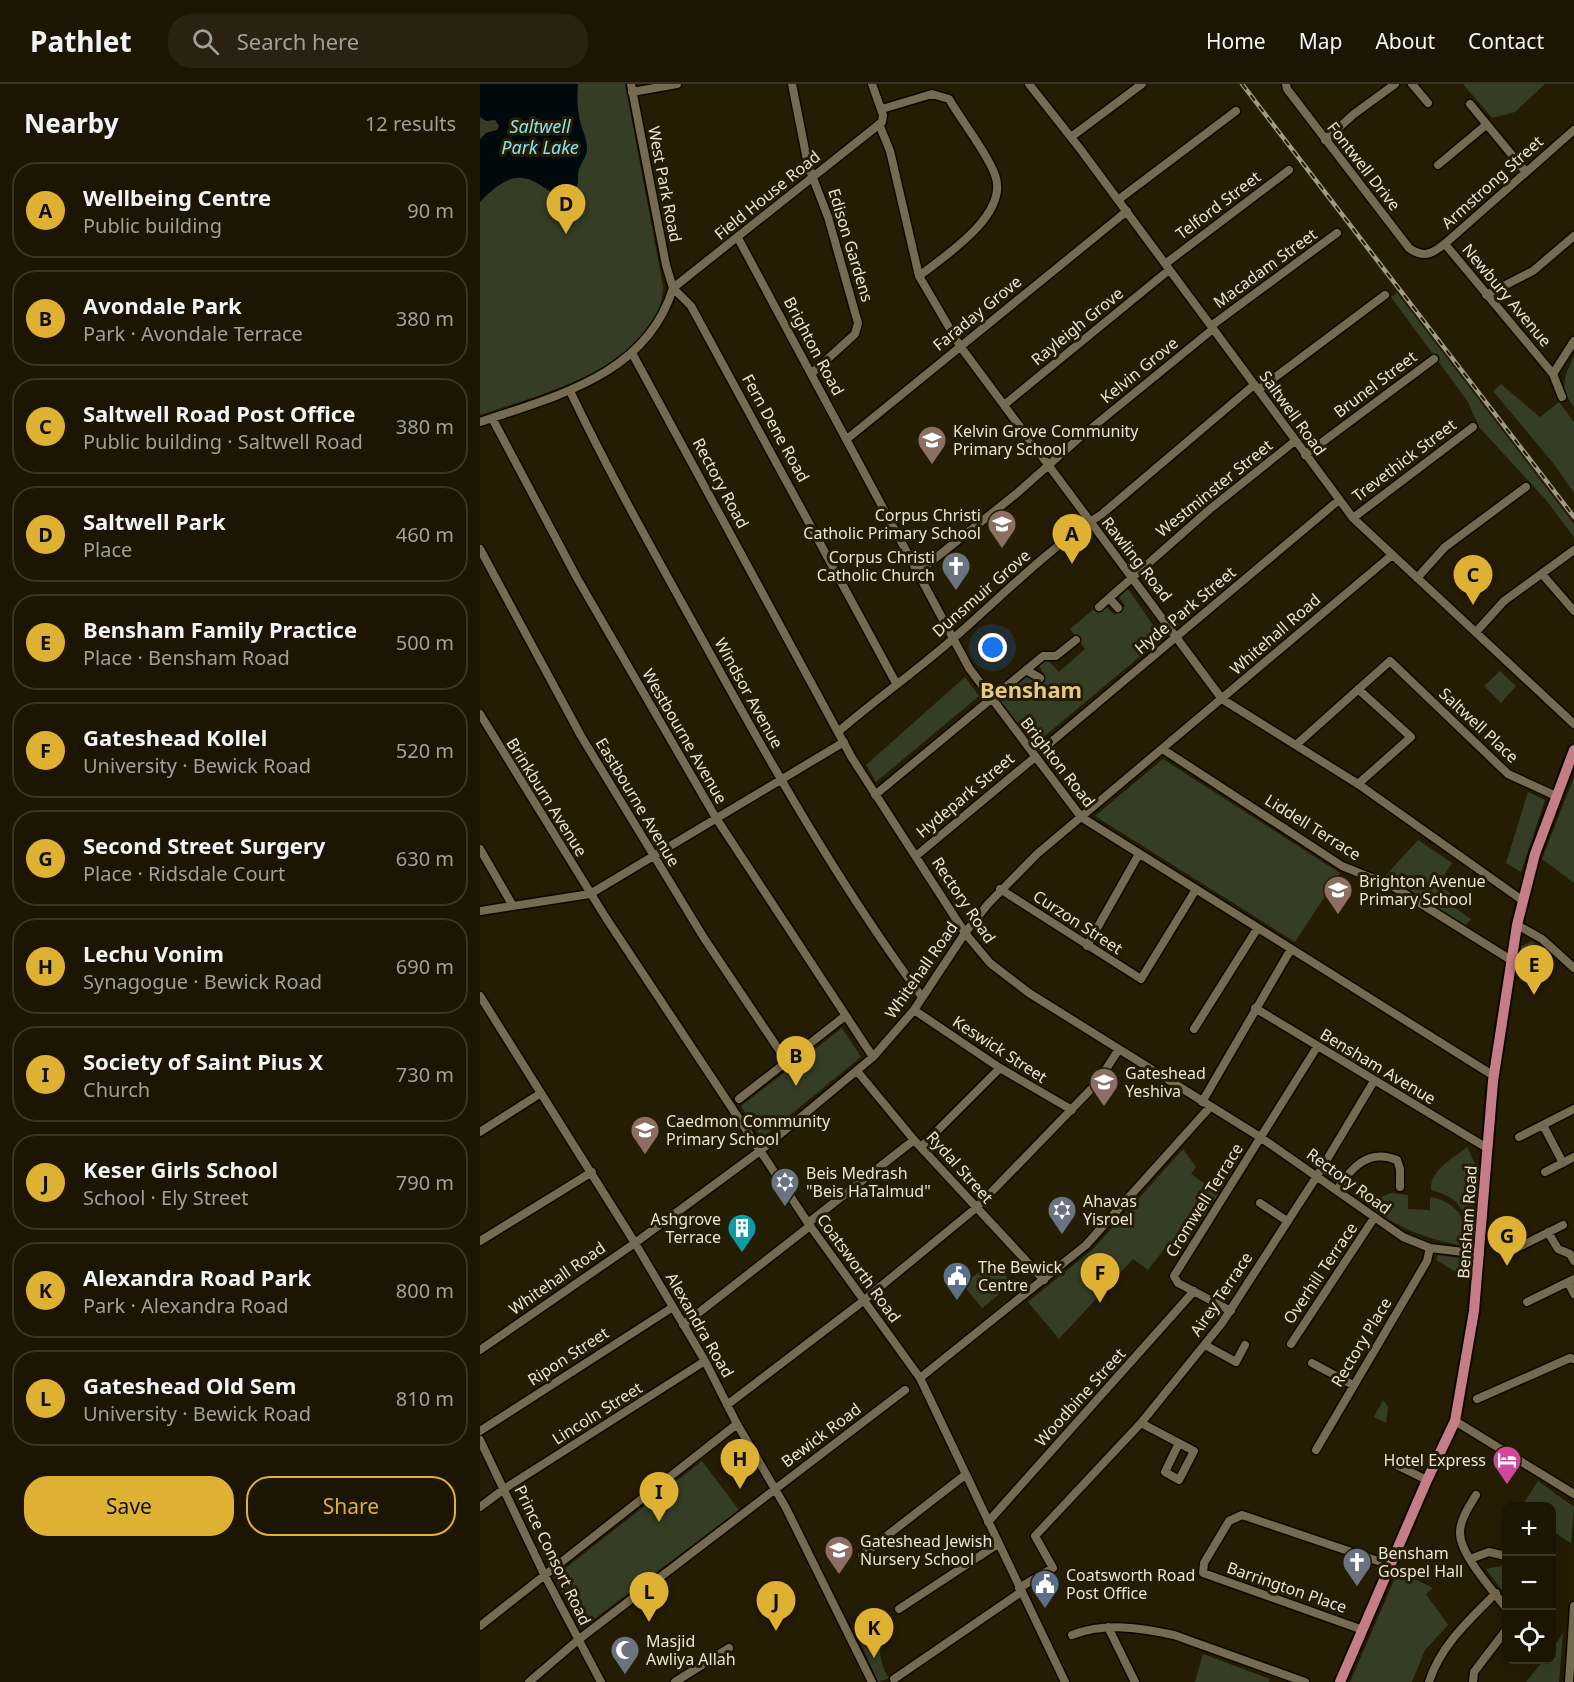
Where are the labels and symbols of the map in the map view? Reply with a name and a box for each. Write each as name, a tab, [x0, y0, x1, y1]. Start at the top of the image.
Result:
water label: Saltwell Park Lake	[501, 114, 579, 159]
street label: Fontwell Drive	[1322, 117, 1406, 215]
street label: West Park Road	[643, 124, 687, 244]
street label: Armstrong Street	[1436, 130, 1548, 234]
street label: Field House Road	[709, 145, 825, 245]
street label: Telford Street	[1171, 166, 1265, 244]
pin: D	[546, 184, 586, 234]
street label: Edison Gardens	[823, 186, 879, 304]
street label: Macadam Street	[1209, 223, 1321, 313]
street label: Newbury Avenue	[1457, 239, 1557, 351]
street label: Faraday Grove	[928, 270, 1026, 356]
street label: Rayleigh Grove	[1026, 282, 1128, 370]
street label: Brighton Road	[779, 293, 849, 399]
street label: Kelvin Grove	[1096, 332, 1182, 408]
street label: Brunel Street	[1329, 345, 1421, 423]
street label: Saltwell Road	[1255, 366, 1331, 460]
street label: Fern Dene Road	[737, 370, 815, 486]
street label: Trevethick Street	[1347, 413, 1461, 506]
place label: Kelvin Grove Community Primary School	[953, 420, 1139, 460]
school or university icon: Kelvin Grove Community Primary School	[916, 424, 948, 466]
street label: Rectory Road	[688, 434, 754, 532]
street label: Westminster Street	[1151, 434, 1277, 542]
place label: Corpus Christi Catholic Primary School	[803, 504, 981, 544]
school or university icon: Corpus Christi Catholic Primary School	[986, 508, 1018, 550]
street label: Rawling Road	[1097, 512, 1177, 606]
pin: A	[1052, 514, 1092, 564]
street label: Dunsmuir Grove	[927, 544, 1035, 642]
place label: Corpus Christi Catholic Church	[817, 546, 935, 586]
church icon: Corpus Christi Catholic Church	[940, 550, 972, 592]
pin: C	[1454, 556, 1492, 605]
street label: Hyde Park Street	[1130, 561, 1240, 659]
street label: Whitehall Road	[1225, 588, 1325, 680]
your location	[978, 633, 1007, 662]
street label: Windsor Avenue	[710, 634, 788, 752]
street label: Westbourne Avenue	[637, 665, 733, 807]
district label: Bensham	[980, 674, 1082, 704]
street label: Saltwell Place	[1435, 682, 1523, 768]
street label: Brighton Road	[1016, 712, 1100, 812]
street label: Brinkburn Avenue	[502, 733, 592, 861]
street label: Eastbourne Avenue	[591, 734, 685, 870]
street label: Hydepark Street	[911, 747, 1019, 843]
street label: Liddell Terrace	[1261, 789, 1365, 865]
street label: Rectory Road	[927, 853, 1001, 947]
place label: Brighton Avenue Primary School	[1359, 870, 1486, 910]
school or university icon: Brighton Avenue Primary School	[1322, 874, 1354, 916]
street label: Curzon Street	[1029, 885, 1127, 959]
street label: Whitehall Road	[879, 917, 963, 1023]
pin: E	[1514, 946, 1554, 995]
street label: Keswick Street	[949, 1010, 1052, 1088]
street label: Bensham Avenue	[1316, 1023, 1440, 1109]
pin: B	[776, 1036, 816, 1086]
place label: Gateshead Yeshiva	[1125, 1062, 1206, 1102]
school or university icon: Gateshead Yeshiva	[1088, 1066, 1120, 1108]
place label: Caedmon Community Primary School	[666, 1110, 831, 1150]
school or university icon: Caedmon Community Primary School	[629, 1114, 661, 1156]
street label: Rydal Street	[922, 1126, 998, 1208]
street label: Cromwell Terrace	[1160, 1139, 1248, 1261]
street label: Rectory Road	[1302, 1143, 1396, 1219]
place label: Beis Medrash "Beis HaTalmud"	[806, 1162, 931, 1202]
street label: Bensham Road	[1452, 1165, 1482, 1279]
synagogue icon: Beis Medrash "Beis HaTalmud"	[769, 1166, 801, 1208]
place label: Ahavas Yisroel	[1083, 1190, 1137, 1230]
synagogue icon: Ahavas Yisroel	[1046, 1194, 1078, 1236]
place label: Ashgrove Terrace	[651, 1208, 721, 1248]
street label: Coatsworth Road	[812, 1209, 906, 1327]
building icon: Ashgrove Terrace	[726, 1212, 758, 1254]
pin: G	[1488, 1216, 1526, 1266]
street label: Overhill Terrace	[1278, 1218, 1362, 1328]
street label: Whitehall Road	[504, 1236, 610, 1320]
street label: Airey Terrace	[1185, 1248, 1257, 1340]
pin: F	[1080, 1254, 1120, 1303]
place label: The Bewick Centre	[978, 1256, 1062, 1296]
public building icon: The Bewick Centre	[941, 1260, 973, 1302]
street label: Alexandra Road	[661, 1268, 739, 1382]
street label: Rectory Place	[1326, 1293, 1396, 1391]
street label: Ripon Street	[523, 1322, 613, 1390]
street label: Woodbine Street	[1030, 1343, 1130, 1451]
street label: Lincoln Street	[548, 1376, 647, 1450]
street label: Bewick Road	[777, 1398, 865, 1472]
pin: H	[720, 1440, 760, 1489]
hotel icon: Hotel Express	[1491, 1444, 1523, 1486]
place label: Hotel Express	[1384, 1449, 1486, 1471]
pin: I	[640, 1472, 678, 1522]
street label: Prince Consort Road	[510, 1481, 596, 1629]
place label: Gateshead Jewish Nursery School	[860, 1530, 992, 1570]
school or university icon: Gateshead Jewish Nursery School	[823, 1534, 855, 1576]
place label: Bensham Gospel Hall	[1378, 1542, 1463, 1582]
church icon: Bensham Gospel Hall	[1341, 1546, 1373, 1588]
street label: Barrington Place	[1224, 1556, 1350, 1618]
place label: Coatsworth Road Post Office	[1066, 1564, 1195, 1604]
public building icon: Coatsworth Road Post Office	[1029, 1568, 1061, 1610]
pin: L	[630, 1572, 668, 1622]
pin: J	[756, 1582, 796, 1631]
pin: K	[854, 1608, 894, 1658]
place label: Masjid Awliya Allah	[646, 1630, 736, 1670]
mosque icon: Masjid Awliya Allah	[609, 1634, 641, 1676]

